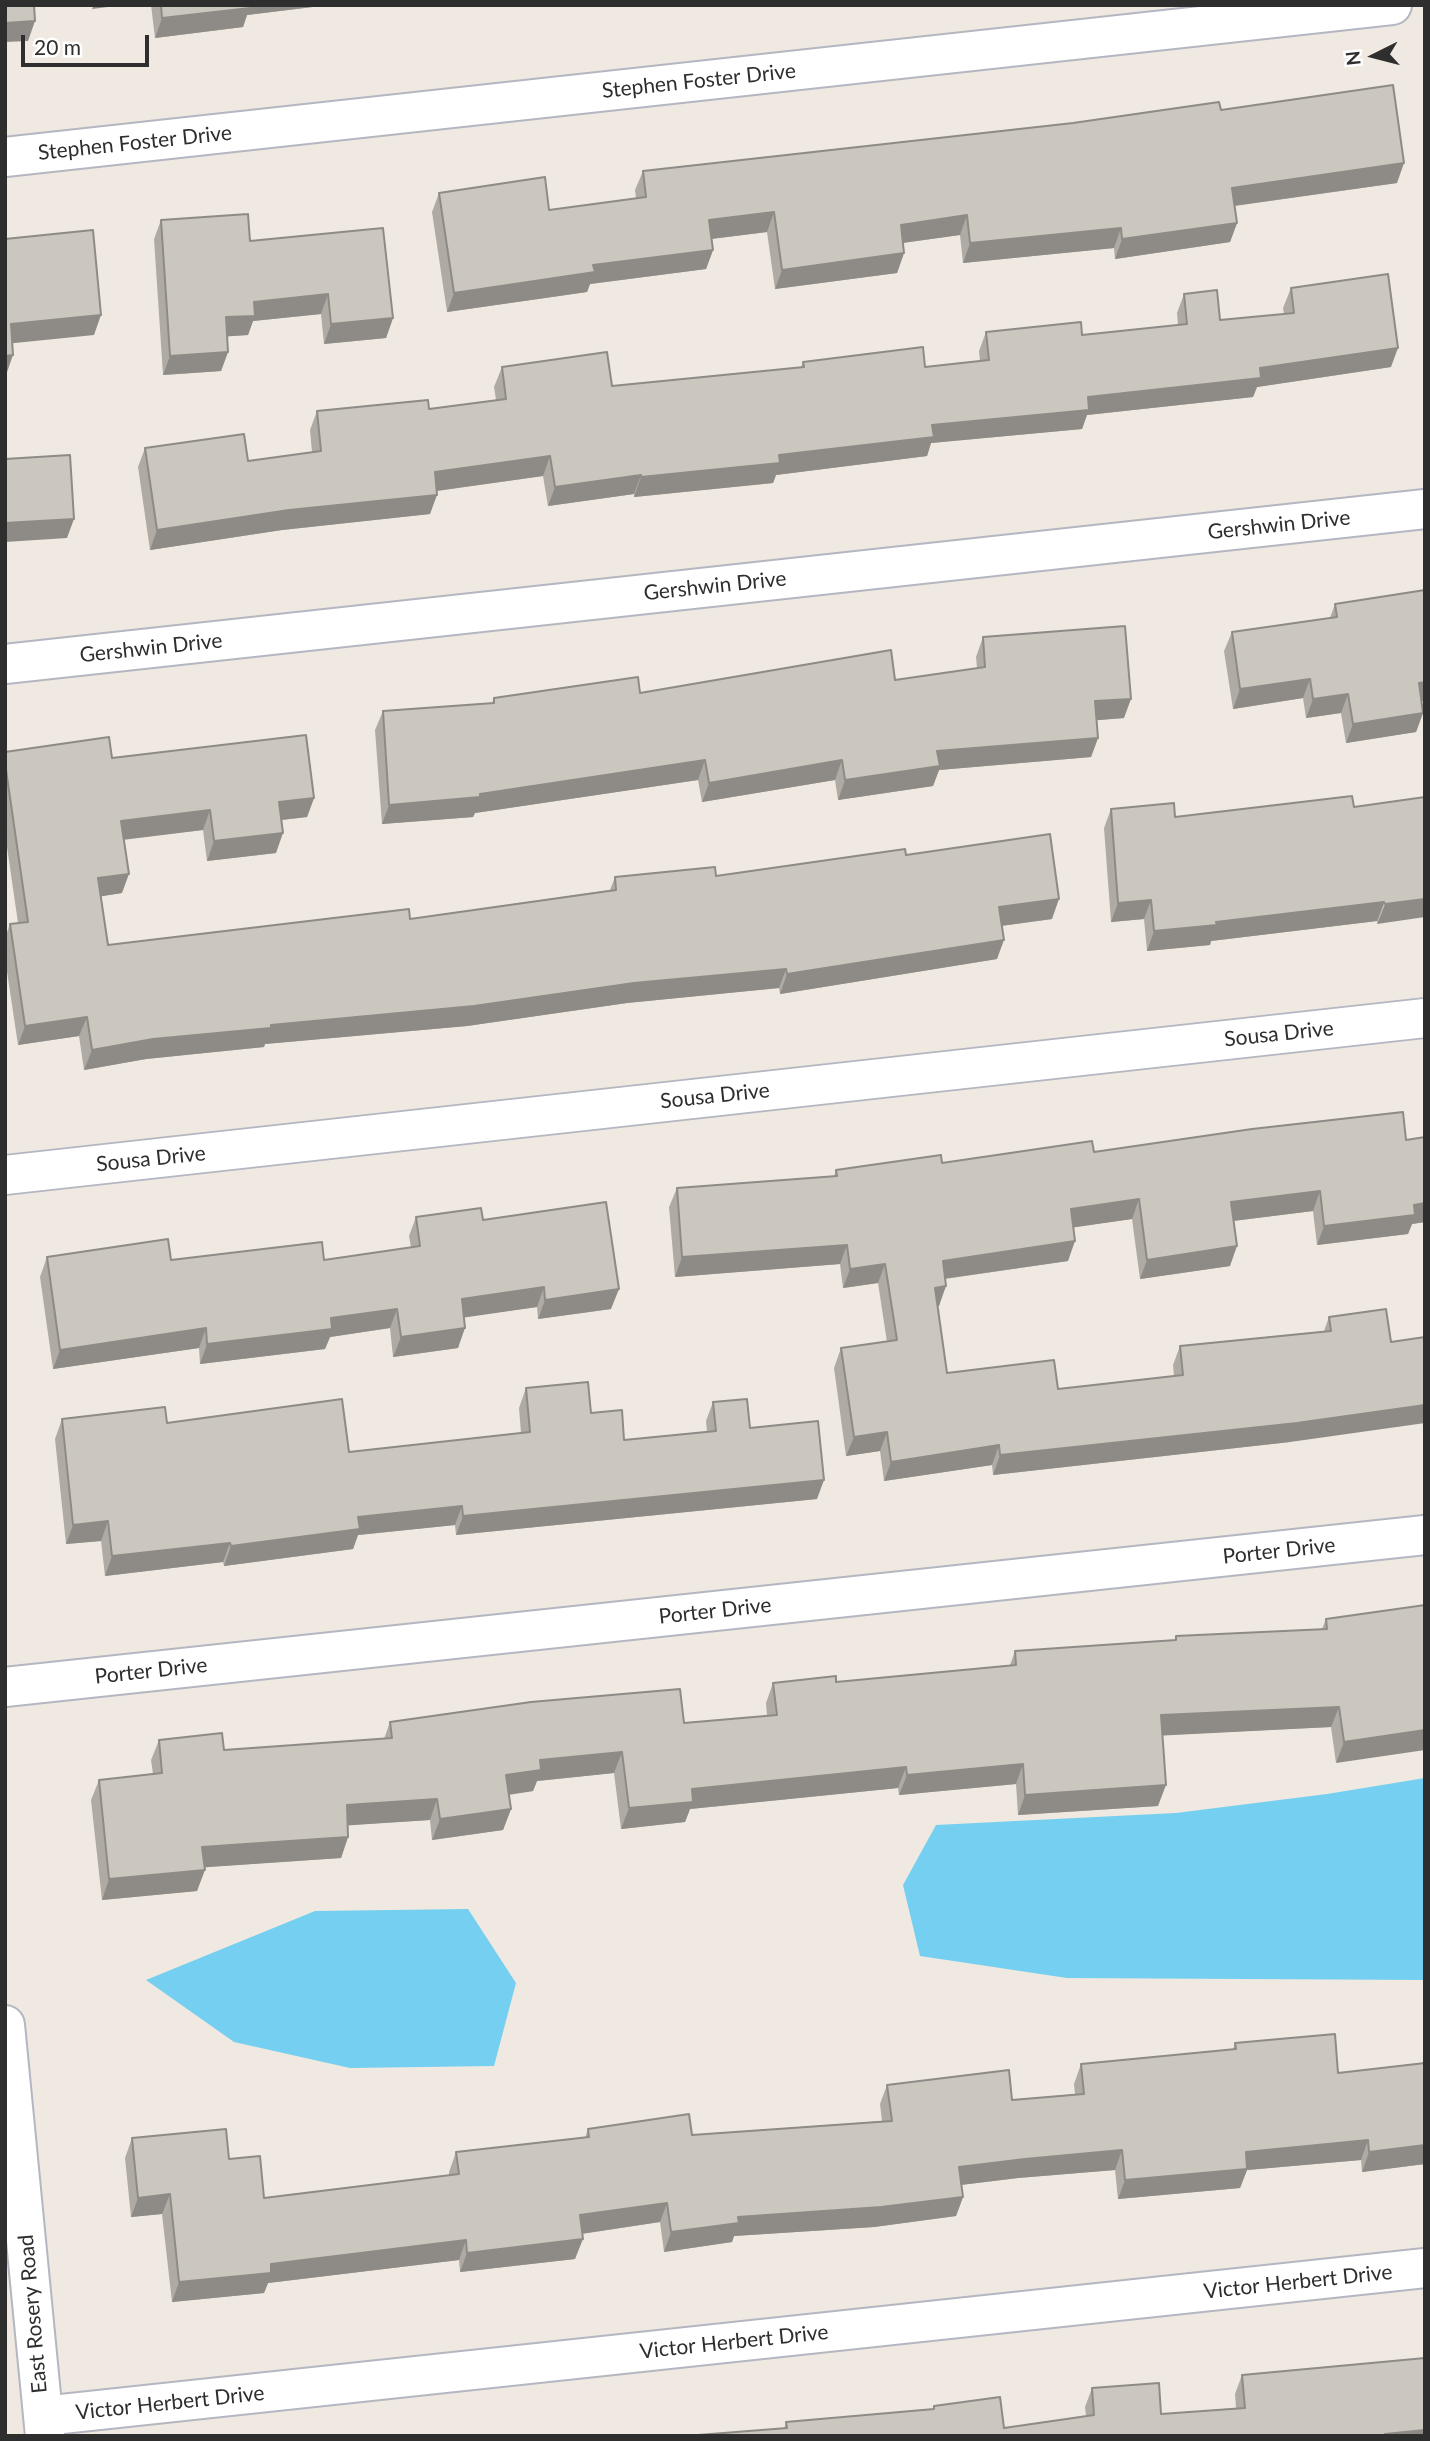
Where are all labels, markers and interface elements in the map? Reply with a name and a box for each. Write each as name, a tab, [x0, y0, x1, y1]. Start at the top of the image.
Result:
scale bar	[24, 21, 152, 65]
north arrow	[1339, 21, 1409, 91]
text: 20 m	[34, 34, 81, 59]
text: N	[1340, 50, 1365, 67]
street label: Stephen Foster Drive	[601, 58, 797, 104]
street label: Stephen Foster Drive	[37, 120, 233, 166]
street label: Gershwin Drive	[1206, 505, 1352, 545]
street label: Gershwin Drive	[642, 566, 788, 606]
street label: Gershwin Drive	[78, 628, 224, 668]
street label: Sousa Drive	[1223, 1016, 1335, 1052]
street label: Sousa Drive	[659, 1078, 771, 1114]
street label: Sousa Drive	[95, 1141, 207, 1177]
street label: Porter Drive	[1221, 1533, 1337, 1569]
street label: Porter Drive	[657, 1593, 773, 1629]
street label: Porter Drive	[93, 1653, 209, 1689]
street label: East Rosery Road	[14, 2233, 52, 2395]
street label: Victor Herbert Drive	[1202, 2260, 1394, 2304]
street label: Victor Herbert Drive	[638, 2320, 830, 2364]
street label: Victor Herbert Drive	[74, 2381, 266, 2425]

